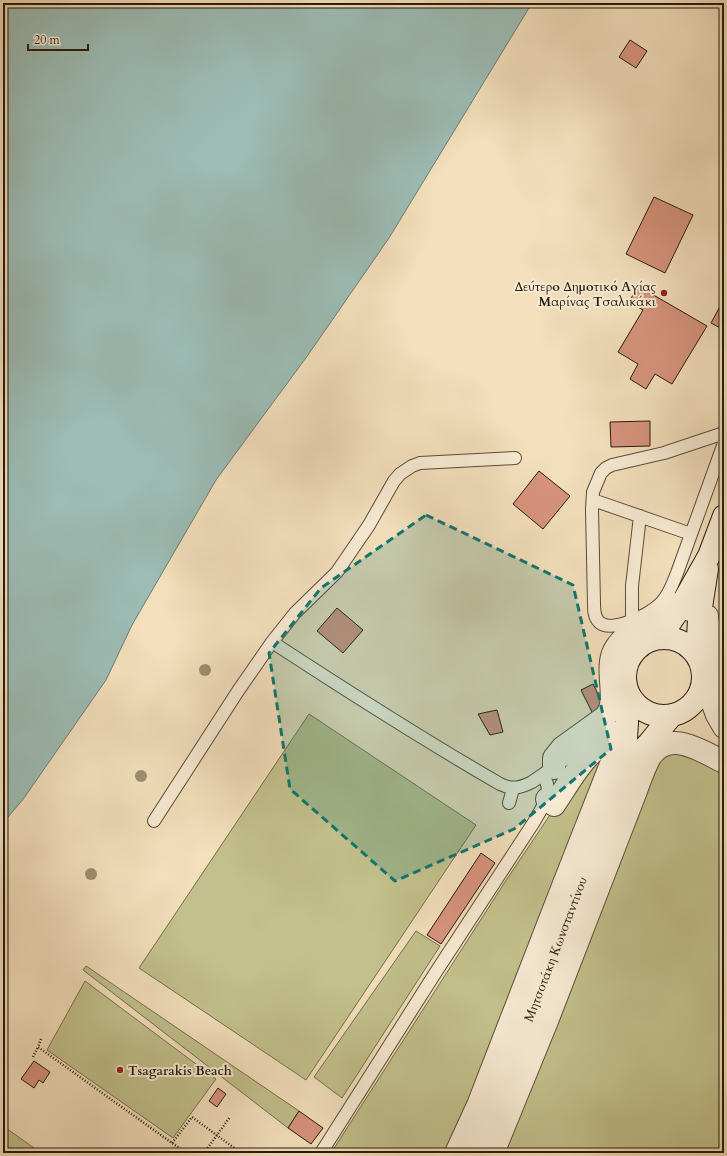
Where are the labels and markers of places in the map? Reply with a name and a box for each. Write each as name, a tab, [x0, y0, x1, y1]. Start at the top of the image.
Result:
place label: Δεύτερο Δημοτικό Αγίας Μαρίνας Τσαλικάκι	[515, 278, 656, 311]
marker: Δεύτερο Δημοτικό Αγίας Μαρίνας Τσαλικάκι	[659, 288, 669, 298]
place label: Tsagarakis Beach	[128, 1062, 232, 1080]
marker: Tsagarakis Beach	[115, 1065, 125, 1075]

